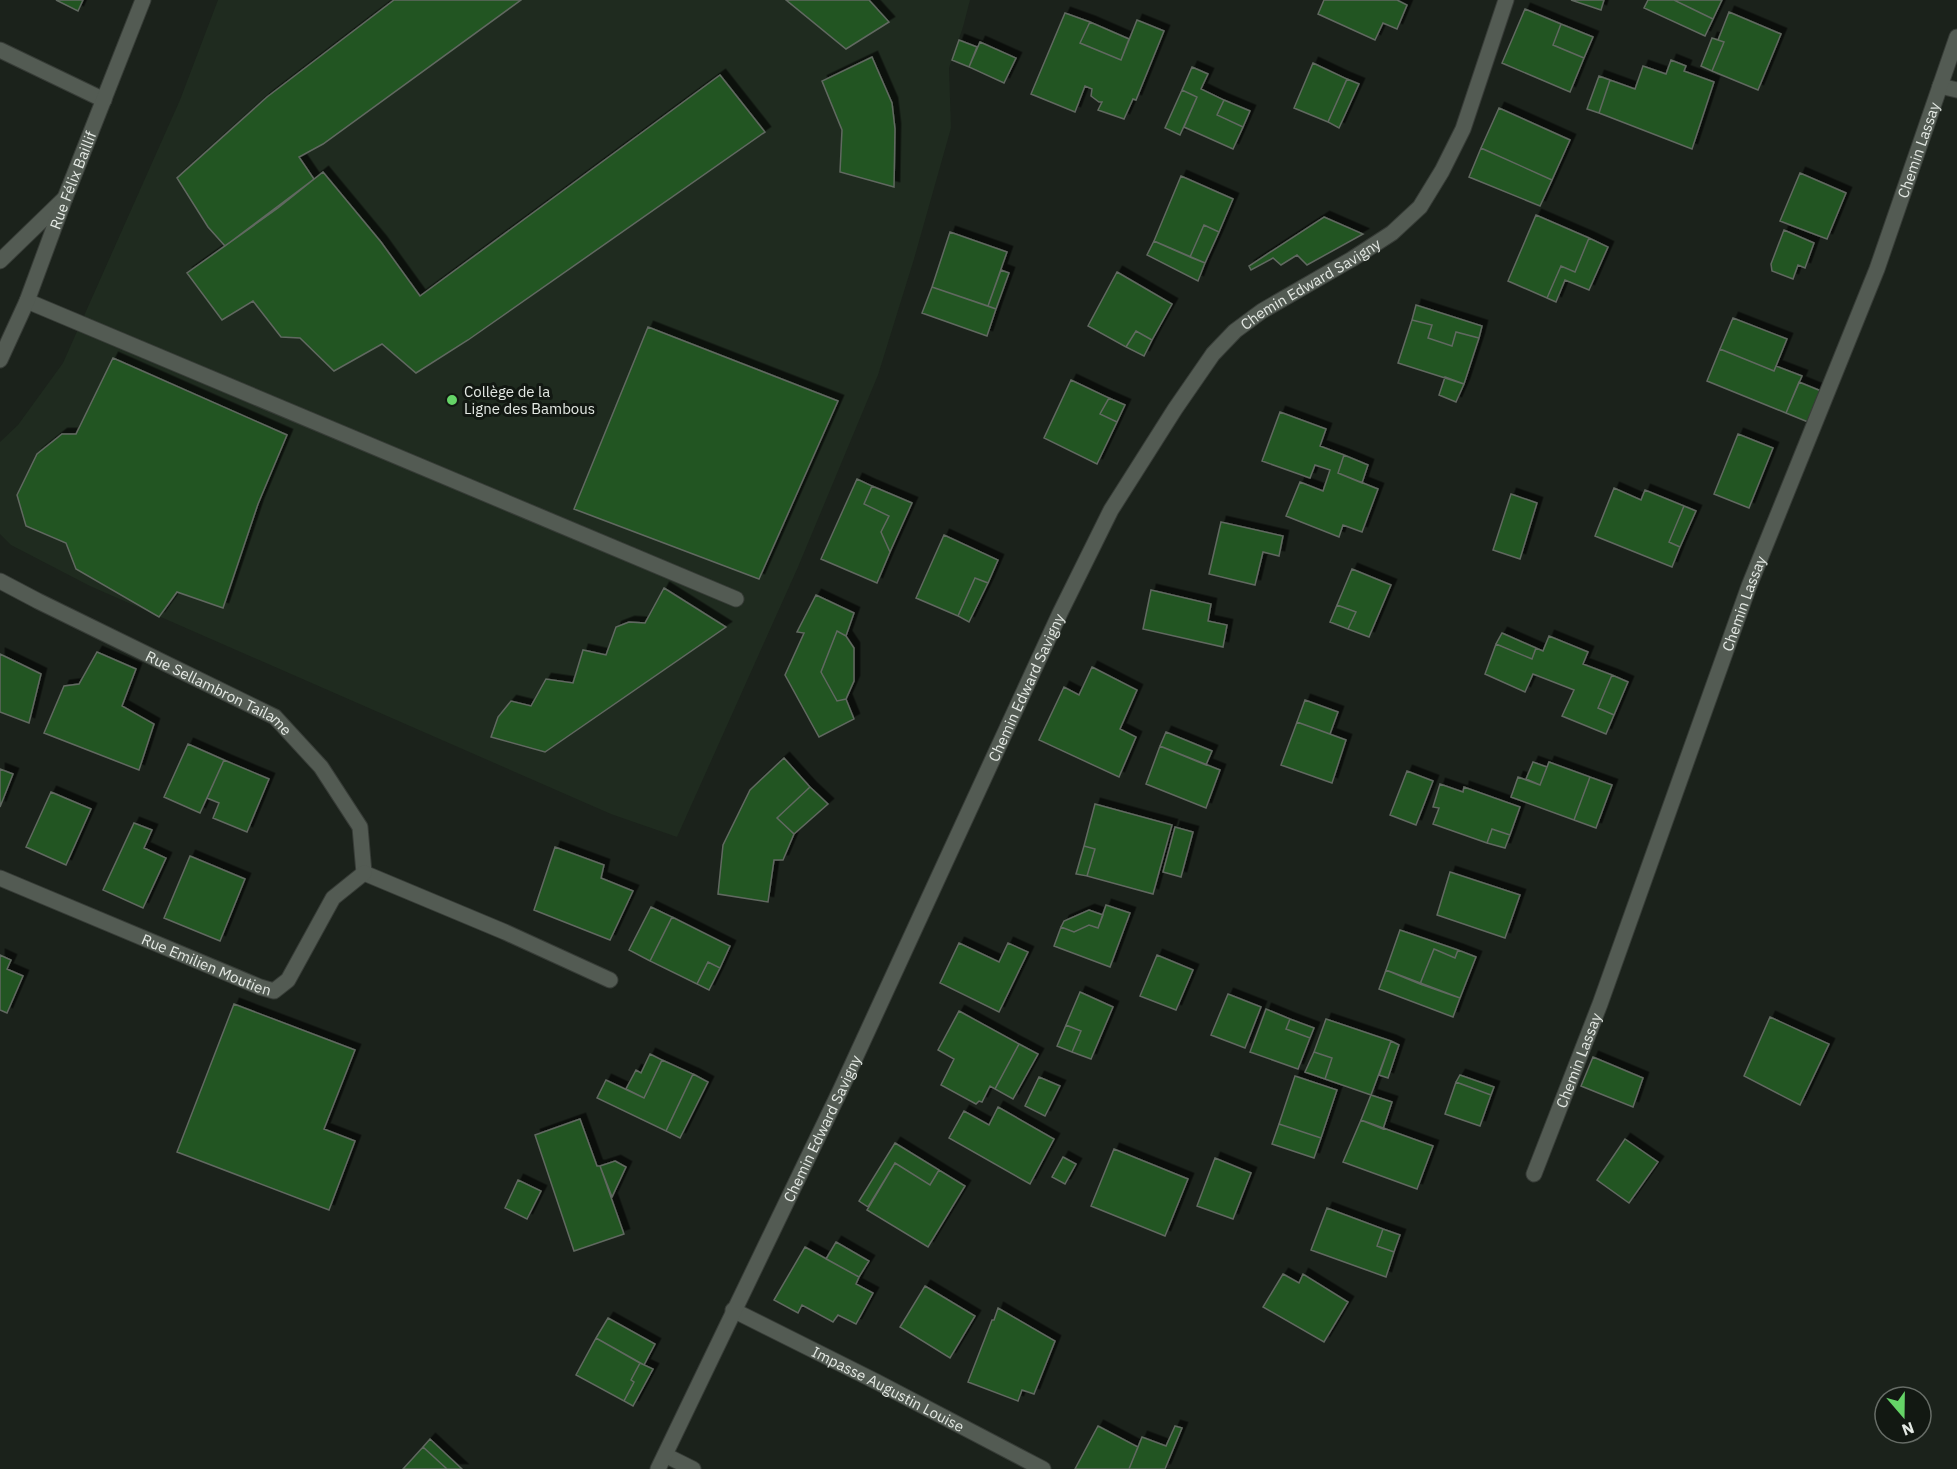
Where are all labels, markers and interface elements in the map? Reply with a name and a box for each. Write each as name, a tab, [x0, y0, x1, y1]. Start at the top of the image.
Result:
street label: Chemin Lassay	[1893, 99, 1944, 201]
street label: Rue Félix Baillif	[45, 128, 100, 232]
street label: Chemin Edward Savigny	[1236, 233, 1384, 334]
place label: Collège de la Ligne des Bambous	[464, 382, 595, 418]
marker: Collège de la Ligne des Bambous	[445, 393, 459, 407]
street label: Chemin Lassay	[1717, 552, 1770, 654]
street label: Chemin Edward Savigny	[984, 610, 1068, 764]
street label: Rue Sellambron Tailame	[143, 646, 296, 739]
street label: Rue Emilien Moutien	[139, 929, 274, 999]
street label: Chemin Lassay	[1551, 1009, 1605, 1111]
street label: Chemin Edward Savigny	[778, 1051, 865, 1205]
street label: Impasse Augustin Louise	[809, 1342, 968, 1436]
north arrow	[1873, 1385, 1933, 1445]
text: N	[1899, 1418, 1917, 1440]

